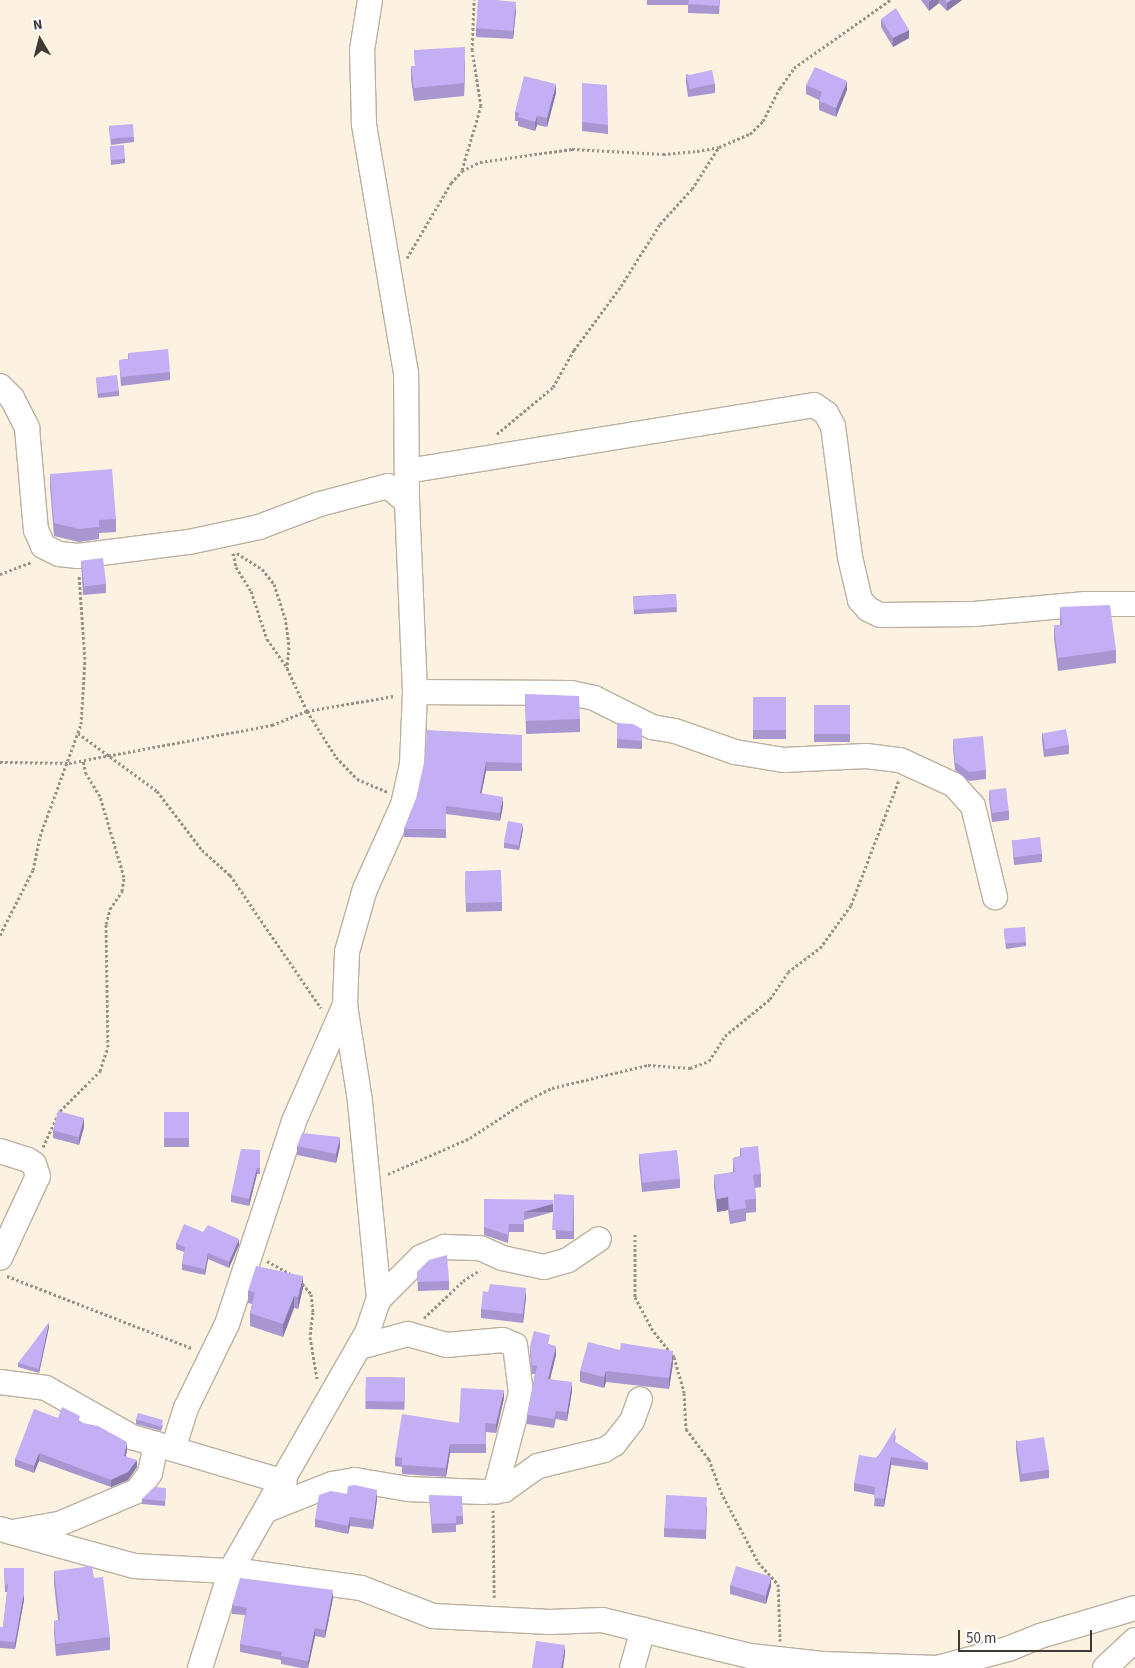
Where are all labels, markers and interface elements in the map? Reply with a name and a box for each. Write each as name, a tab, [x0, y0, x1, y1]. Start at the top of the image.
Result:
north arrow	[15, 15, 65, 65]
text: N	[32, 15, 44, 36]
scale bar	[960, 1620, 1094, 1652]
text: 50 m	[966, 1628, 996, 1649]

